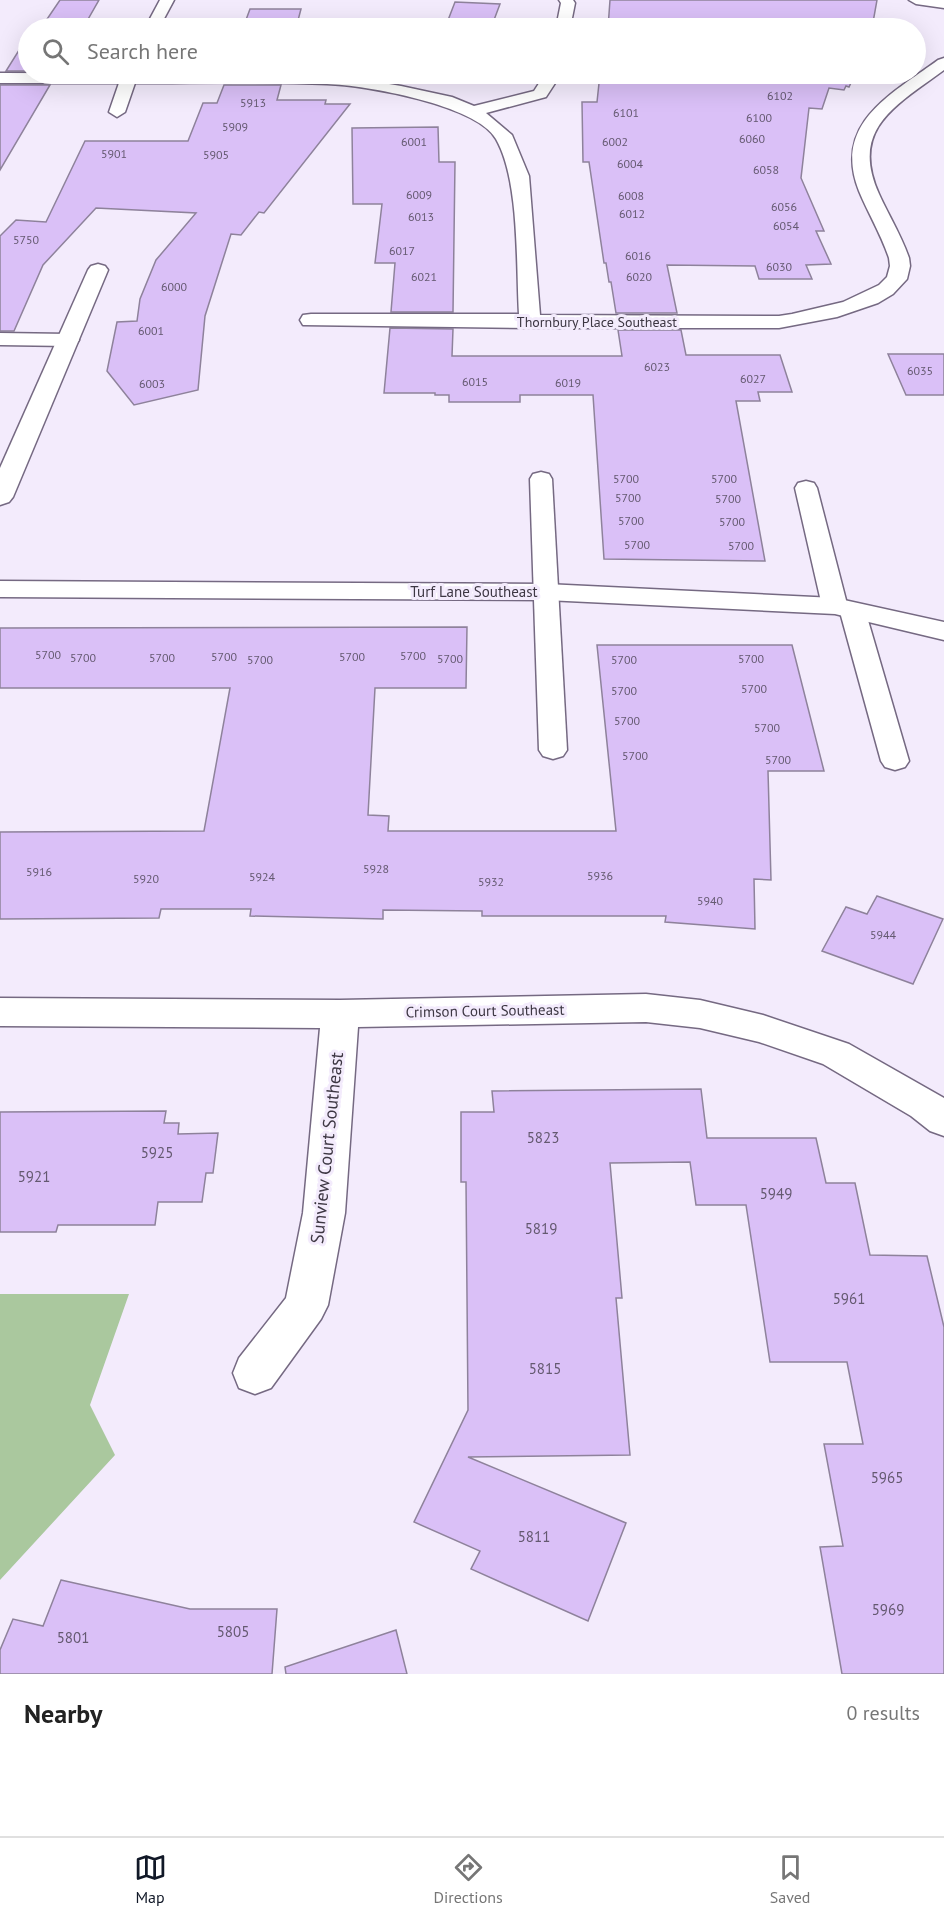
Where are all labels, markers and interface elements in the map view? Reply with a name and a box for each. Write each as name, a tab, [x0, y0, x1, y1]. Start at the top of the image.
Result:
search box	[18, 18, 926, 84]
icon: search	[39, 35, 72, 68]
text: Search here	[87, 37, 198, 65]
house number: 6102	[767, 88, 793, 103]
house number: 5913	[240, 95, 266, 110]
house number: 6101	[613, 105, 639, 120]
house number: 6100	[746, 110, 773, 125]
house number: 5909	[222, 119, 248, 134]
house number: 6060	[739, 131, 766, 146]
house number: 6001	[401, 134, 427, 149]
house number: 6002	[602, 134, 628, 149]
house number: 5901	[101, 146, 127, 161]
house number: 5905	[203, 147, 229, 162]
house number: 6004	[617, 156, 644, 171]
house number: 6058	[753, 162, 779, 177]
house number: 6009	[406, 187, 432, 202]
house number: 6008	[618, 188, 644, 203]
house number: 6056	[771, 199, 797, 214]
house number: 6012	[619, 206, 645, 221]
house number: 6013	[408, 209, 434, 224]
house number: 6054	[773, 218, 800, 233]
house number: 5750	[13, 232, 40, 247]
house number: 6017	[389, 243, 415, 258]
house number: 6016	[625, 248, 651, 263]
house number: 6030	[766, 259, 793, 274]
house number: 6021	[411, 269, 437, 284]
house number: 6020	[626, 269, 653, 284]
house number: 6000	[161, 279, 188, 294]
street label: Thornbury Place Southeast	[517, 313, 677, 331]
house number: 6001	[138, 323, 164, 338]
house number: 6023	[644, 359, 670, 374]
house number: 6035	[907, 363, 933, 378]
house number: 6027	[740, 371, 766, 386]
house number: 6015	[462, 374, 488, 389]
house number: 6019	[555, 375, 581, 390]
house number: 6003	[139, 376, 165, 391]
house number: 5700	[613, 471, 640, 486]
house number: 5700	[711, 471, 738, 486]
house number: 5700	[615, 490, 642, 505]
house number: 5700	[715, 491, 742, 506]
house number: 5700	[618, 513, 645, 528]
house number: 5700	[719, 514, 746, 529]
house number: 5700	[624, 537, 651, 552]
house number: 5700	[728, 538, 755, 553]
street label: Turf Lane Southeast	[410, 582, 538, 601]
house number: 5700	[35, 647, 62, 662]
house number: 5700	[400, 648, 427, 663]
house number: 5700	[211, 649, 238, 664]
house number: 5700	[339, 649, 366, 664]
house number: 5700	[70, 650, 97, 665]
house number: 5700	[149, 650, 176, 665]
house number: 5700	[437, 651, 464, 666]
house number: 5700	[738, 651, 765, 666]
house number: 5700	[247, 652, 274, 667]
house number: 5700	[611, 652, 638, 667]
house number: 5700	[741, 681, 768, 696]
house number: 5700	[611, 683, 638, 698]
house number: 5700	[614, 713, 641, 728]
house number: 5700	[754, 720, 781, 735]
house number: 5700	[622, 748, 649, 763]
house number: 5700	[765, 752, 792, 767]
house number: 5928	[363, 861, 389, 876]
house number: 5916	[26, 864, 52, 879]
house number: 5936	[587, 868, 613, 883]
house number: 5924	[249, 869, 276, 884]
house number: 5920	[133, 871, 160, 886]
house number: 5932	[478, 874, 504, 889]
house number: 5940	[697, 893, 724, 908]
house number: 5944	[870, 927, 897, 942]
street label: Crimson Court Southeast	[405, 1000, 565, 1021]
street label: Sunview Court Southeast	[305, 1051, 348, 1245]
house number: 5823	[527, 1128, 559, 1147]
house number: 5925	[141, 1143, 173, 1162]
house number: 5921	[18, 1167, 50, 1186]
house number: 5949	[760, 1184, 792, 1203]
house number: 5819	[525, 1219, 557, 1238]
house number: 5961	[833, 1289, 865, 1308]
house number: 5815	[529, 1359, 561, 1378]
house number: 5965	[871, 1468, 903, 1487]
house number: 5811	[518, 1527, 550, 1546]
house number: 5969	[872, 1600, 904, 1619]
house number: 5805	[217, 1622, 249, 1641]
house number: 5801	[57, 1628, 89, 1647]
text: Nearby	[24, 1697, 102, 1730]
text: 0 results	[847, 1700, 920, 1726]
tab: Map	[134, 1851, 167, 1907]
tab: Directions	[434, 1851, 503, 1907]
tab: Saved	[770, 1851, 810, 1907]

